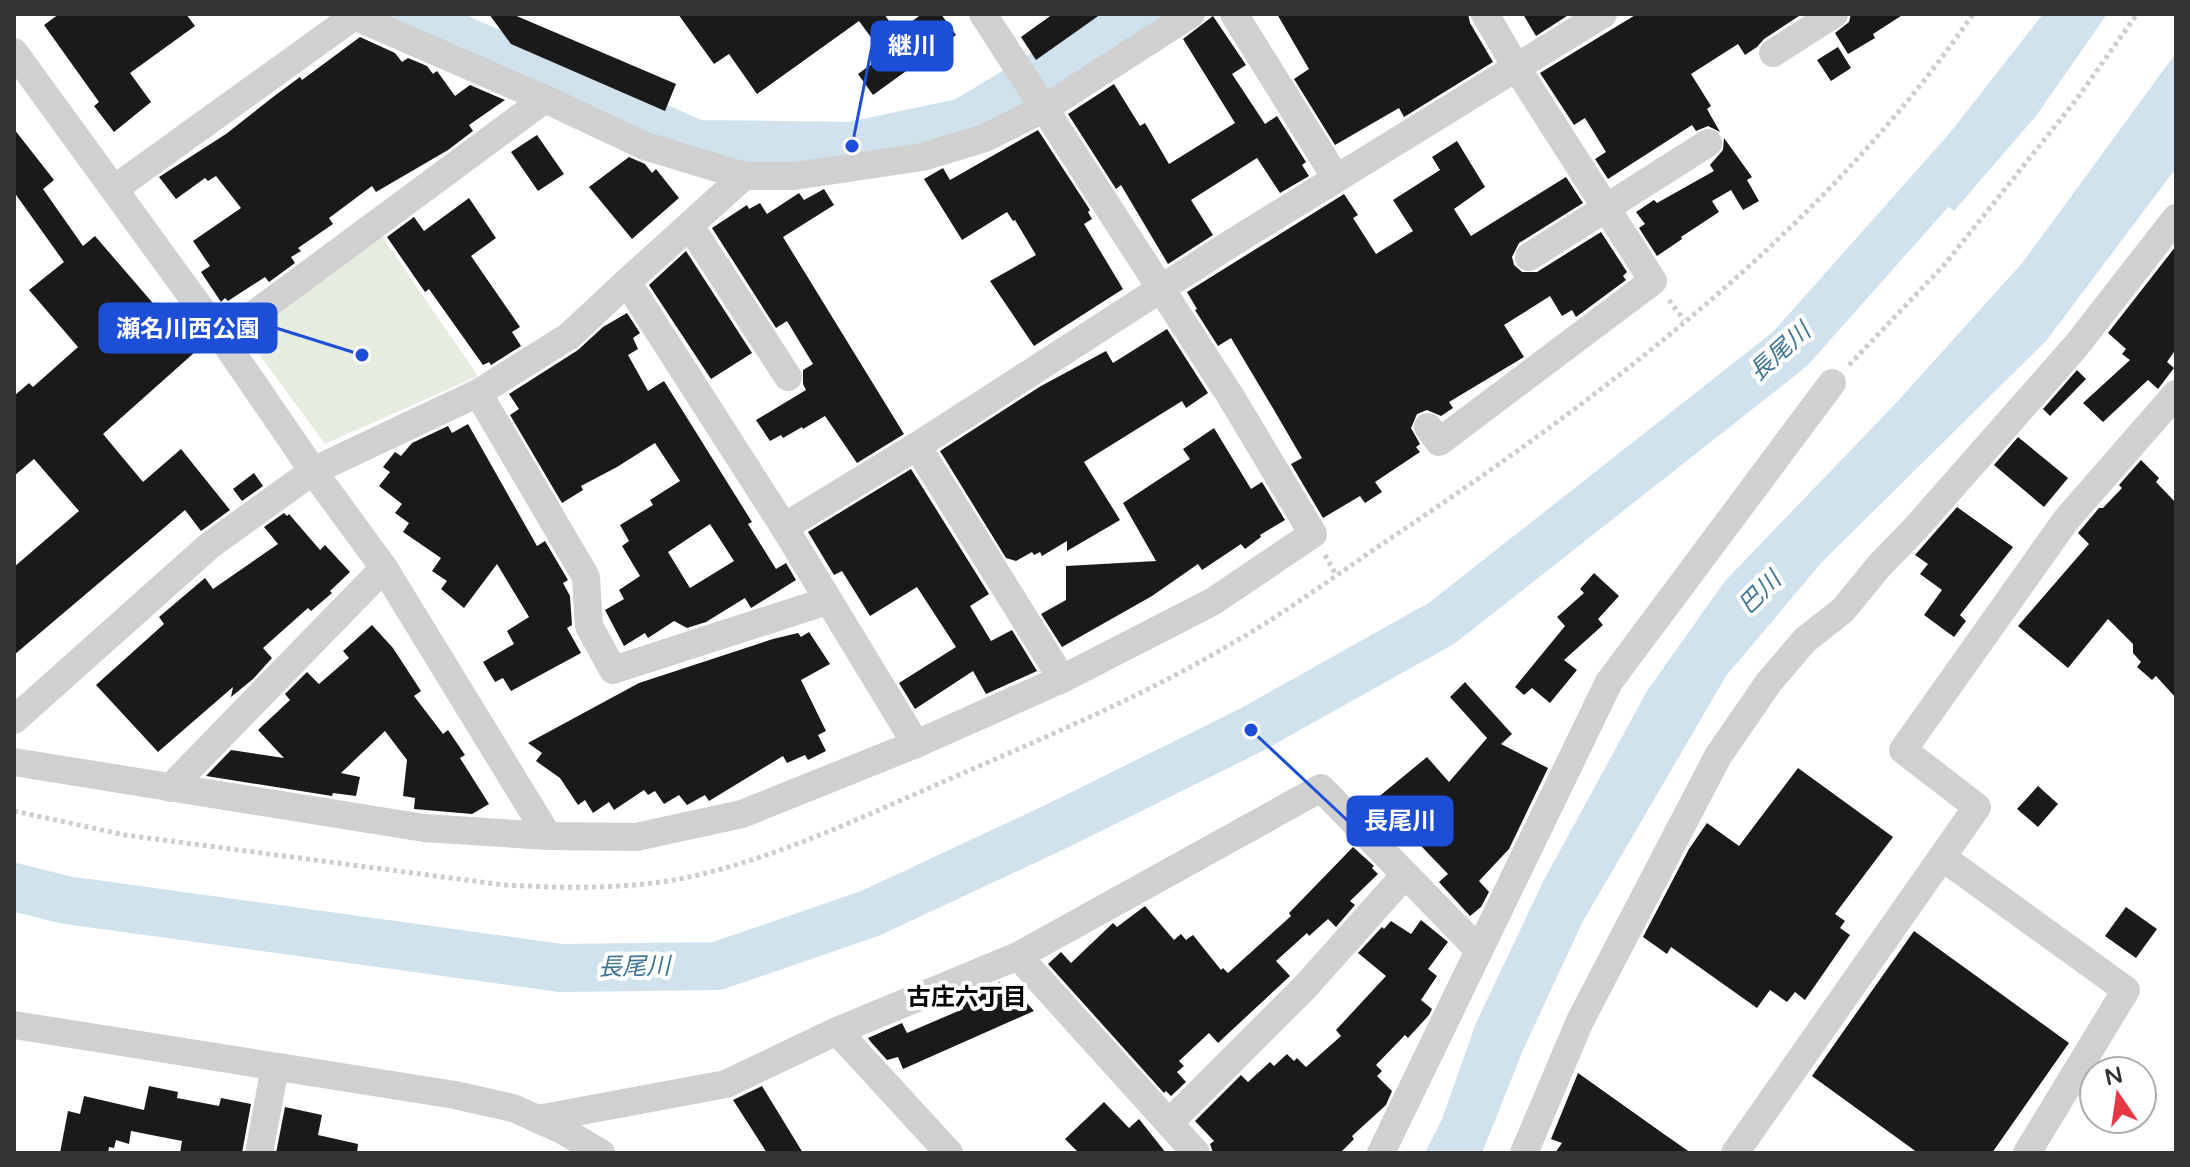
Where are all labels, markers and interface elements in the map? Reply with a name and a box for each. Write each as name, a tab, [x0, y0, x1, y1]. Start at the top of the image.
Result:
callout: 継川	[872, 22, 952, 70]
text: 継川	[888, 32, 936, 61]
callout: 瀬名川西公園	[100, 304, 276, 352]
text: 瀬名川西公園	[116, 315, 260, 344]
water label: 長尾川	[1744, 315, 1819, 387]
water label: 巴川	[1733, 564, 1789, 620]
callout: 長尾川	[1348, 797, 1452, 845]
text: 長尾川	[1364, 807, 1436, 836]
water label: 長尾川	[598, 952, 673, 982]
district label: 古庄六丁目	[907, 983, 1027, 1012]
north arrow	[2078, 1055, 2158, 1135]
text: N	[2102, 1062, 2125, 1091]

